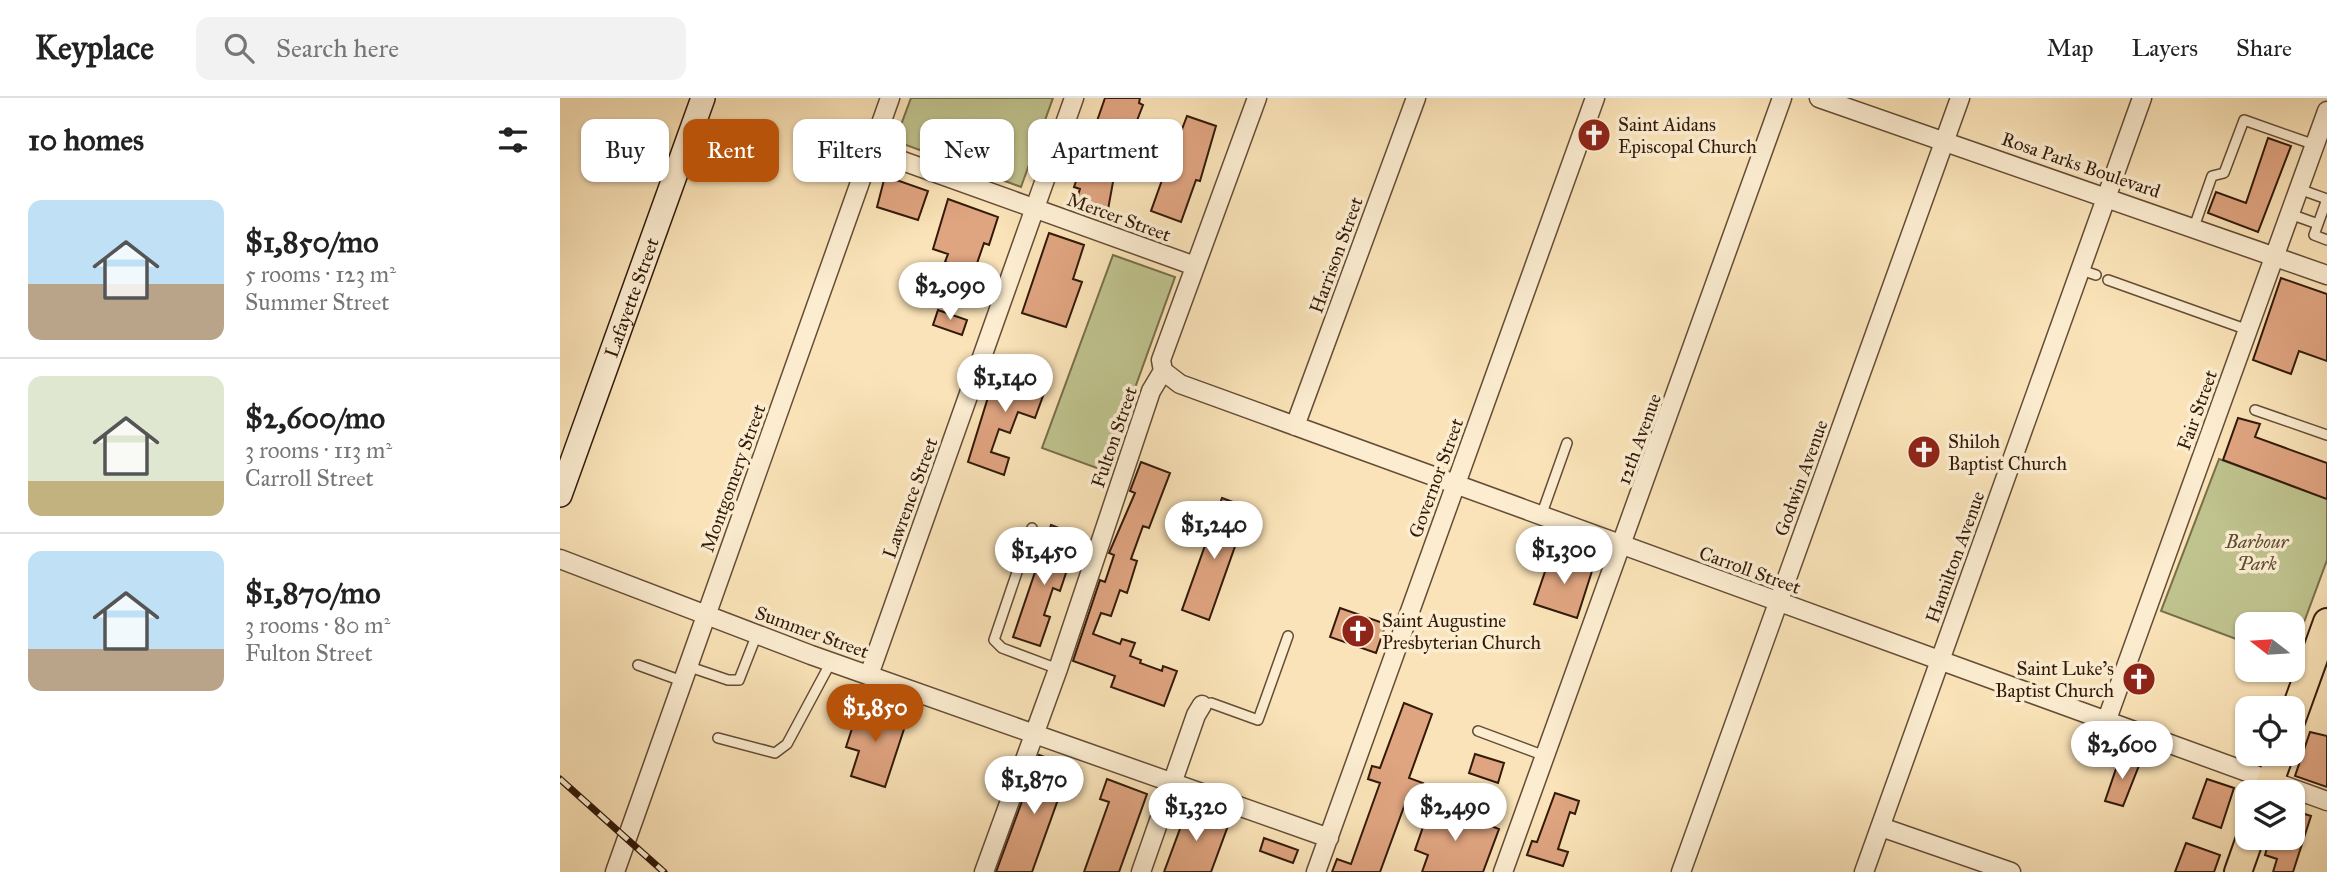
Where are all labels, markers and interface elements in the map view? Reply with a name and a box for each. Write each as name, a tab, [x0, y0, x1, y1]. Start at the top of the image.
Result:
search box	[196, 17, 686, 80]
text: Keyplace	[35, 28, 154, 68]
icon: search	[220, 29, 258, 67]
text: Search here	[276, 32, 399, 64]
text: Map	[2047, 33, 2094, 63]
text: Layers	[2132, 33, 2198, 63]
text: Share	[2236, 33, 2292, 63]
place label: Saint Aidans Episcopal Church	[1618, 113, 1757, 158]
church icon: Saint Aidans Episcopal Church	[1575, 116, 1613, 154]
chip: Buy	[581, 119, 669, 182]
chip: Rent	[683, 119, 779, 182]
chip: Filters	[793, 119, 906, 182]
chip: New	[920, 119, 1014, 182]
chip: Apartment	[1028, 119, 1183, 182]
icon: filters	[494, 121, 532, 159]
text: 10 homes	[28, 122, 144, 158]
street label: Rosa Parks Boulevard	[1999, 127, 2164, 203]
street label: Mercer Street	[1064, 188, 1174, 246]
street label: Harrison Street	[1304, 193, 1368, 316]
text: $1,850/mo	[245, 224, 378, 260]
icon: home	[84, 228, 168, 312]
street label: Lafayette Street	[599, 234, 663, 360]
text: 5 rooms · 123 m²	[245, 260, 396, 288]
pin: $2,090	[893, 262, 1007, 322]
text: $2,090	[915, 271, 985, 299]
text: Summer Street	[245, 288, 389, 316]
pin: $1,140	[948, 354, 1062, 414]
text: $1,140	[973, 363, 1037, 391]
street label: Fair Street	[2172, 367, 2222, 453]
street label: Fulton Street	[1086, 383, 1142, 491]
street label: 12th Avenue	[1612, 390, 1666, 488]
text: $2,600/mo	[245, 400, 385, 436]
street label: Montgomery Street	[696, 401, 771, 555]
icon: home	[84, 404, 168, 488]
street label: Governor Street	[1404, 415, 1468, 541]
street label: Godwin Avenue	[1769, 417, 1833, 539]
place label: Shiloh Baptist Church	[1948, 430, 2067, 475]
church icon: Shiloh Baptist Church	[1905, 433, 1943, 471]
street label: Lawrence Street	[878, 434, 943, 562]
text: 3 rooms · 113 m²	[245, 436, 392, 464]
text: Carroll Street	[245, 464, 374, 492]
street label: Hamilton Avenue	[1920, 488, 1990, 626]
pin: $1,240	[1157, 502, 1271, 561]
text: $1,240	[1181, 510, 1247, 538]
pin: $1,300	[1507, 526, 1621, 586]
pin: $1,450	[987, 528, 1101, 587]
park label: Barbour Park	[2224, 530, 2290, 575]
text: $1,300	[1532, 535, 1596, 563]
text: $1,450	[1011, 536, 1077, 564]
street label: Carroll Street	[1696, 541, 1804, 599]
text: $1,870/mo	[245, 575, 381, 611]
icon: home	[84, 579, 168, 663]
street label: Summer Street	[752, 601, 872, 663]
place label: Saint Augustine Presbyterian Church	[1382, 609, 1541, 654]
text: 3 rooms · 80 m²	[245, 611, 390, 639]
church icon: Saint Augustine Presbyterian Church	[1339, 612, 1377, 650]
north arrow	[2235, 612, 2305, 682]
map controls	[2235, 612, 2305, 850]
text: Fulton Street	[245, 639, 373, 667]
place label: Saint Luke's Baptist Church	[1995, 657, 2114, 702]
church icon: Saint Luke's Baptist Church	[2120, 660, 2158, 698]
pin: $1,850	[818, 684, 932, 744]
text: $1,850	[842, 693, 908, 721]
button: locate	[2235, 696, 2305, 766]
pin: $2,600	[2065, 722, 2179, 781]
text: $2,600	[2087, 730, 2157, 758]
pin: $1,870	[977, 756, 1091, 816]
text: $1,870	[1001, 765, 1067, 793]
button: layers	[2235, 780, 2305, 850]
pin: $1,320	[1139, 784, 1253, 843]
pin: $2,490	[1398, 784, 1512, 843]
text: $1,320	[1165, 792, 1227, 820]
text: $2,490	[1420, 792, 1490, 820]

